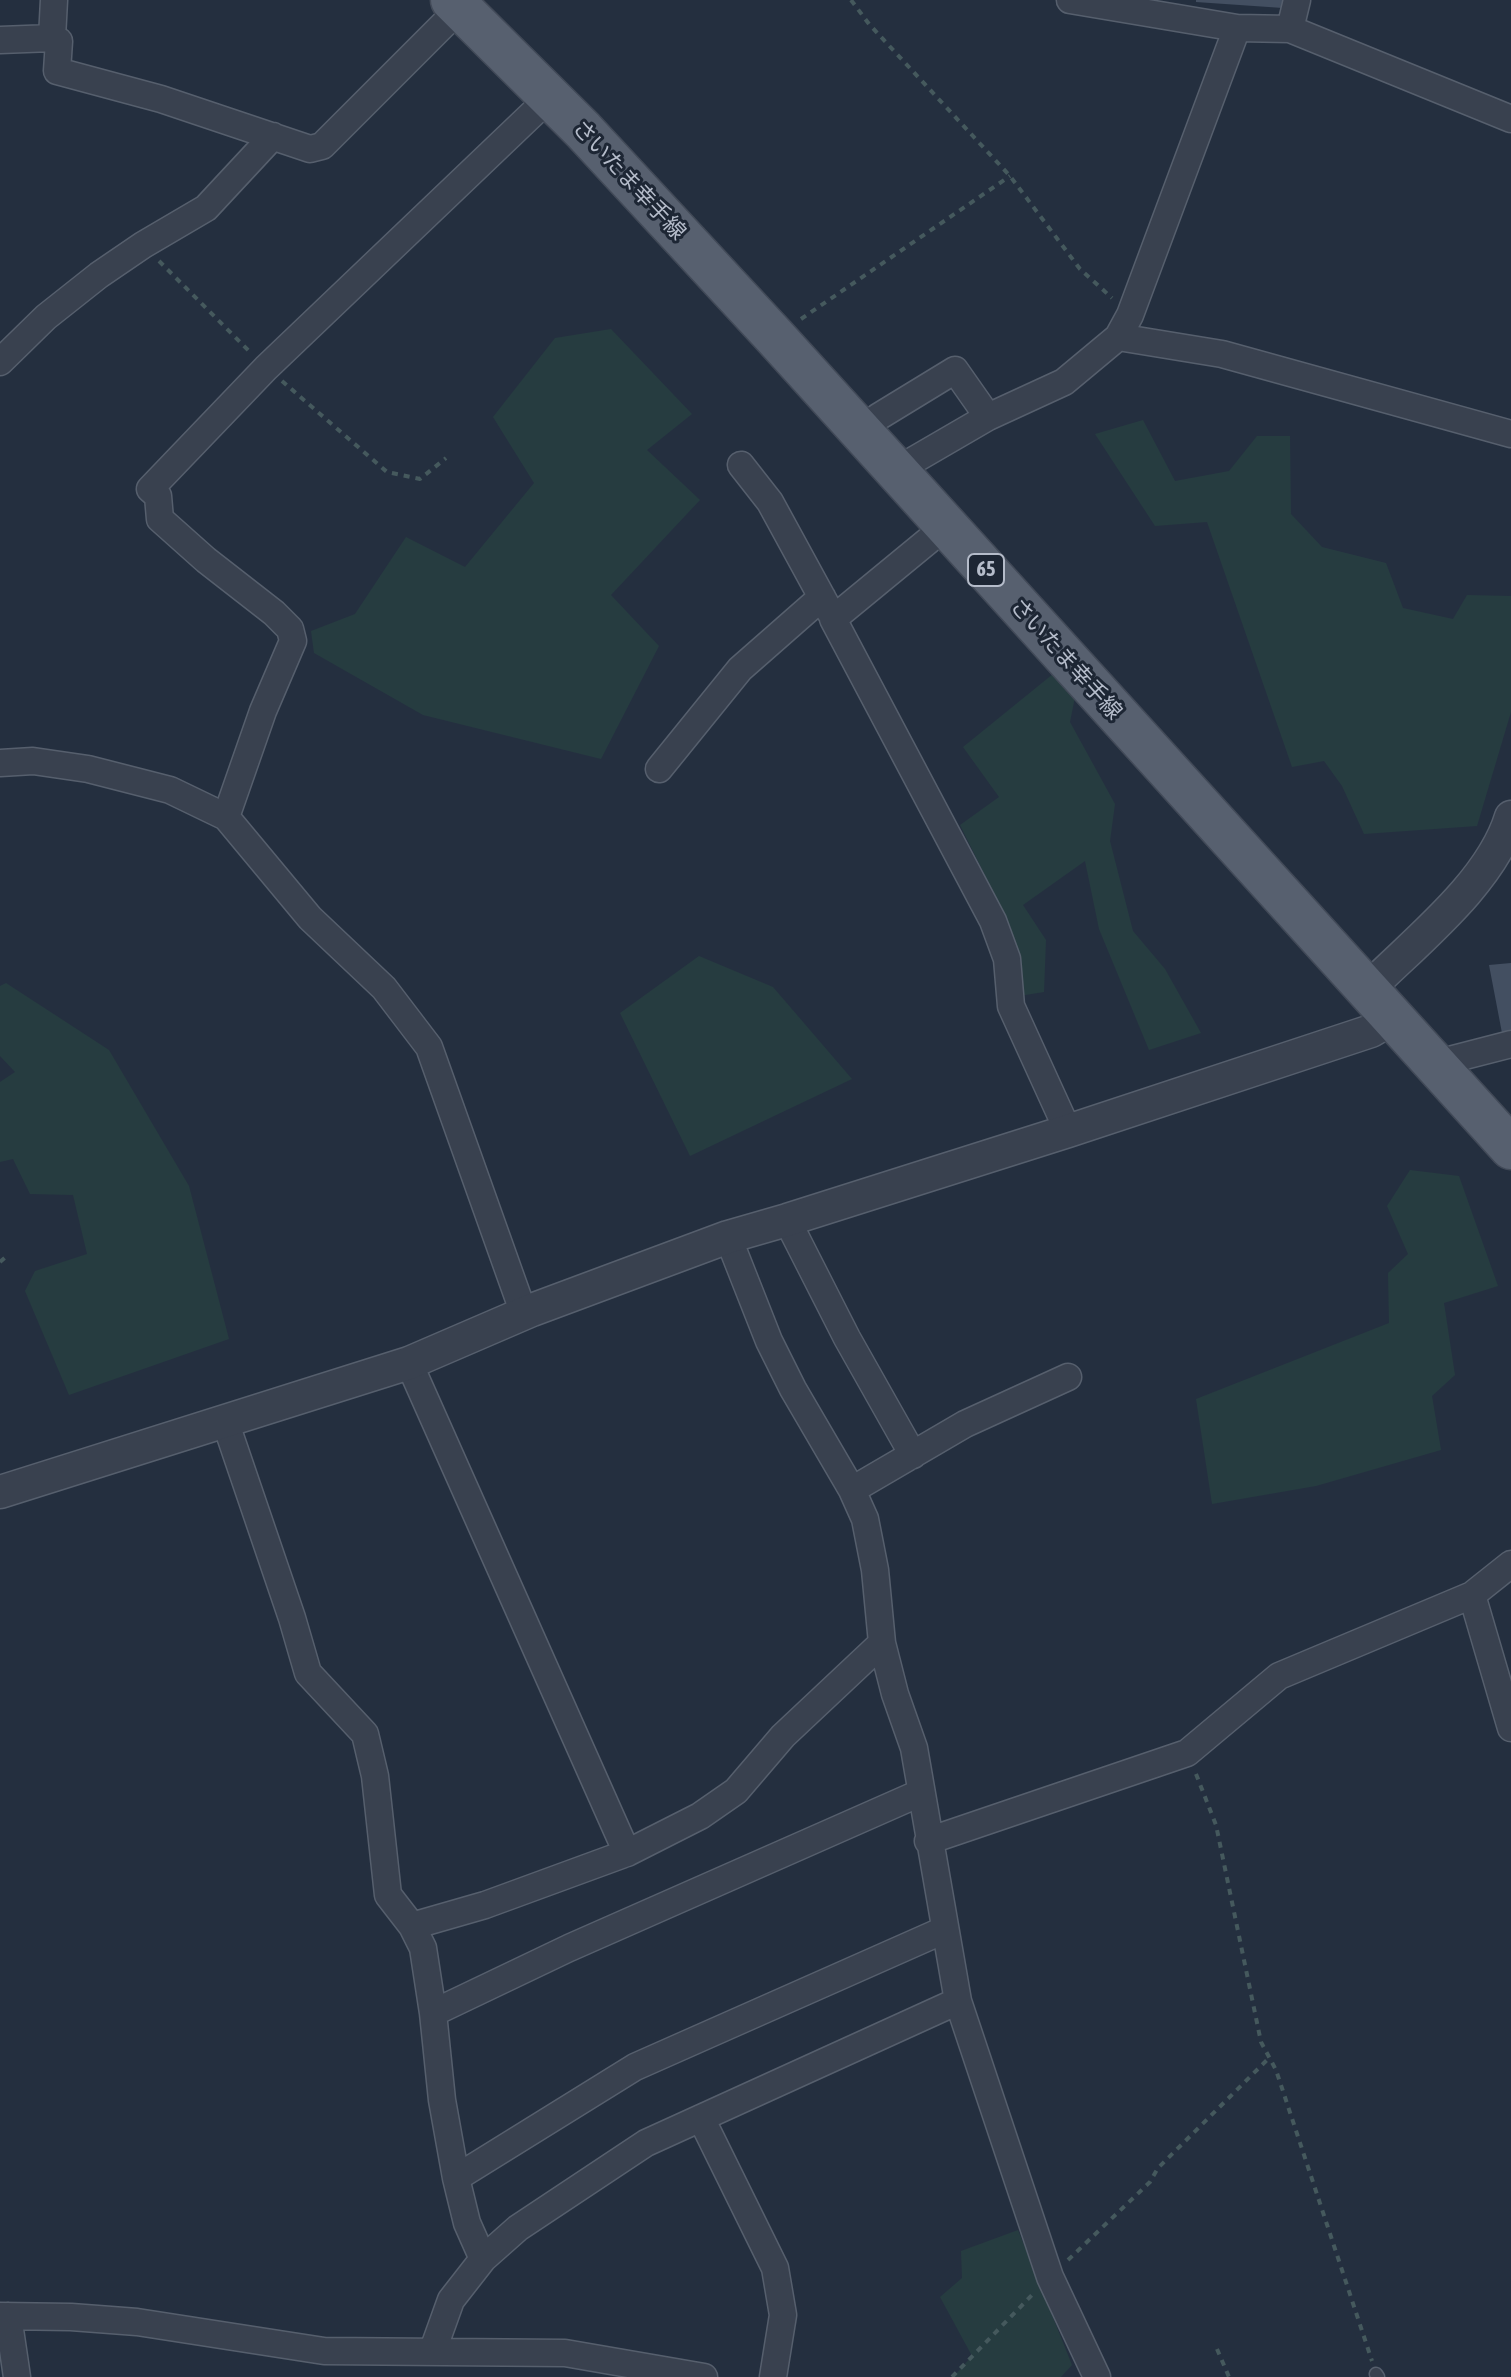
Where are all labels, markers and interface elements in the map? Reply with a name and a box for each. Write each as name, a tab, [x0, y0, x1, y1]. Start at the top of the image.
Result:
street label: さいたま幸手線	[567, 115, 691, 245]
road number: 65	[968, 554, 1004, 586]
street label: さいたま幸手線	[1005, 593, 1127, 725]

